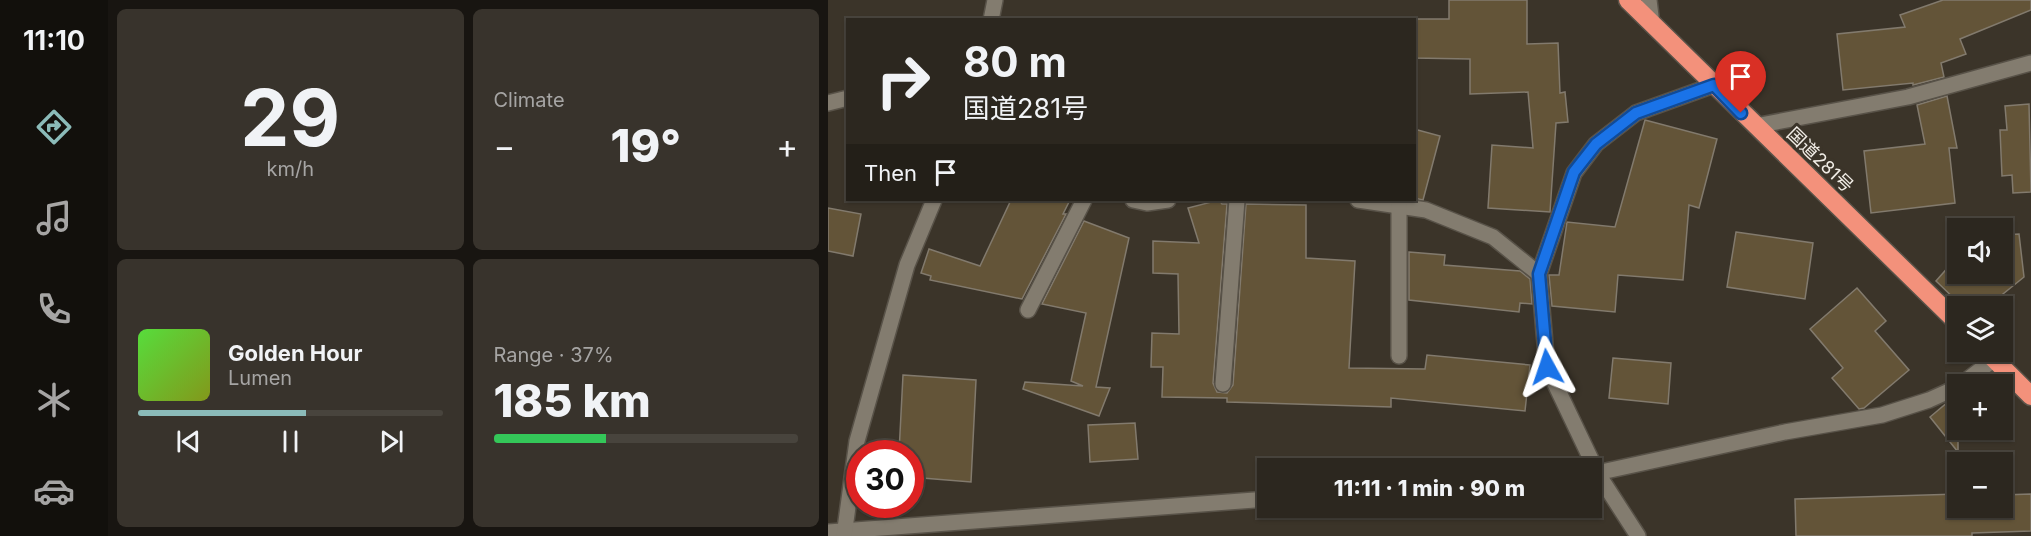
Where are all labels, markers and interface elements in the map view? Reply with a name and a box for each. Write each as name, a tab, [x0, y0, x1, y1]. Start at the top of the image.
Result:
text: 11:10	[23, 24, 85, 57]
text: 80 m	[963, 36, 1067, 87]
icon: right	[864, 42, 942, 120]
pin	[1715, 51, 1766, 113]
icon: arrive	[1724, 60, 1757, 93]
text: 29	[240, 70, 340, 165]
text: Climate	[494, 88, 565, 112]
text: 国道281号	[963, 92, 1088, 125]
icon: directions	[33, 106, 75, 148]
text: 19°	[611, 118, 681, 173]
street label: 国道281号	[1783, 123, 1858, 196]
text: −	[494, 126, 515, 166]
text: +	[776, 126, 798, 166]
icon: arrive	[929, 156, 962, 189]
text: km/h	[266, 157, 314, 181]
text: Then	[864, 160, 917, 186]
icon: music	[33, 197, 75, 239]
map controls	[1947, 218, 2013, 518]
button: sound	[1947, 218, 2013, 284]
icon: phone	[33, 288, 75, 330]
button: layers	[1947, 296, 2013, 362]
position arrow	[1515, 335, 1579, 399]
text: Golden Hour	[228, 340, 362, 366]
text: Range · 37%	[494, 343, 614, 367]
text: Lumen	[228, 366, 292, 390]
text: 185 km	[494, 373, 651, 428]
button: +	[1947, 374, 2013, 440]
icon: climate	[33, 379, 75, 421]
icon: previous	[172, 425, 205, 458]
icon: pause	[274, 425, 307, 458]
icon: next	[375, 425, 408, 458]
speed limit sign: 30	[846, 440, 924, 518]
button: −	[1947, 452, 2013, 518]
icon: car	[33, 470, 75, 512]
text: 11:11 · 1 min · 90 m	[1334, 475, 1525, 501]

